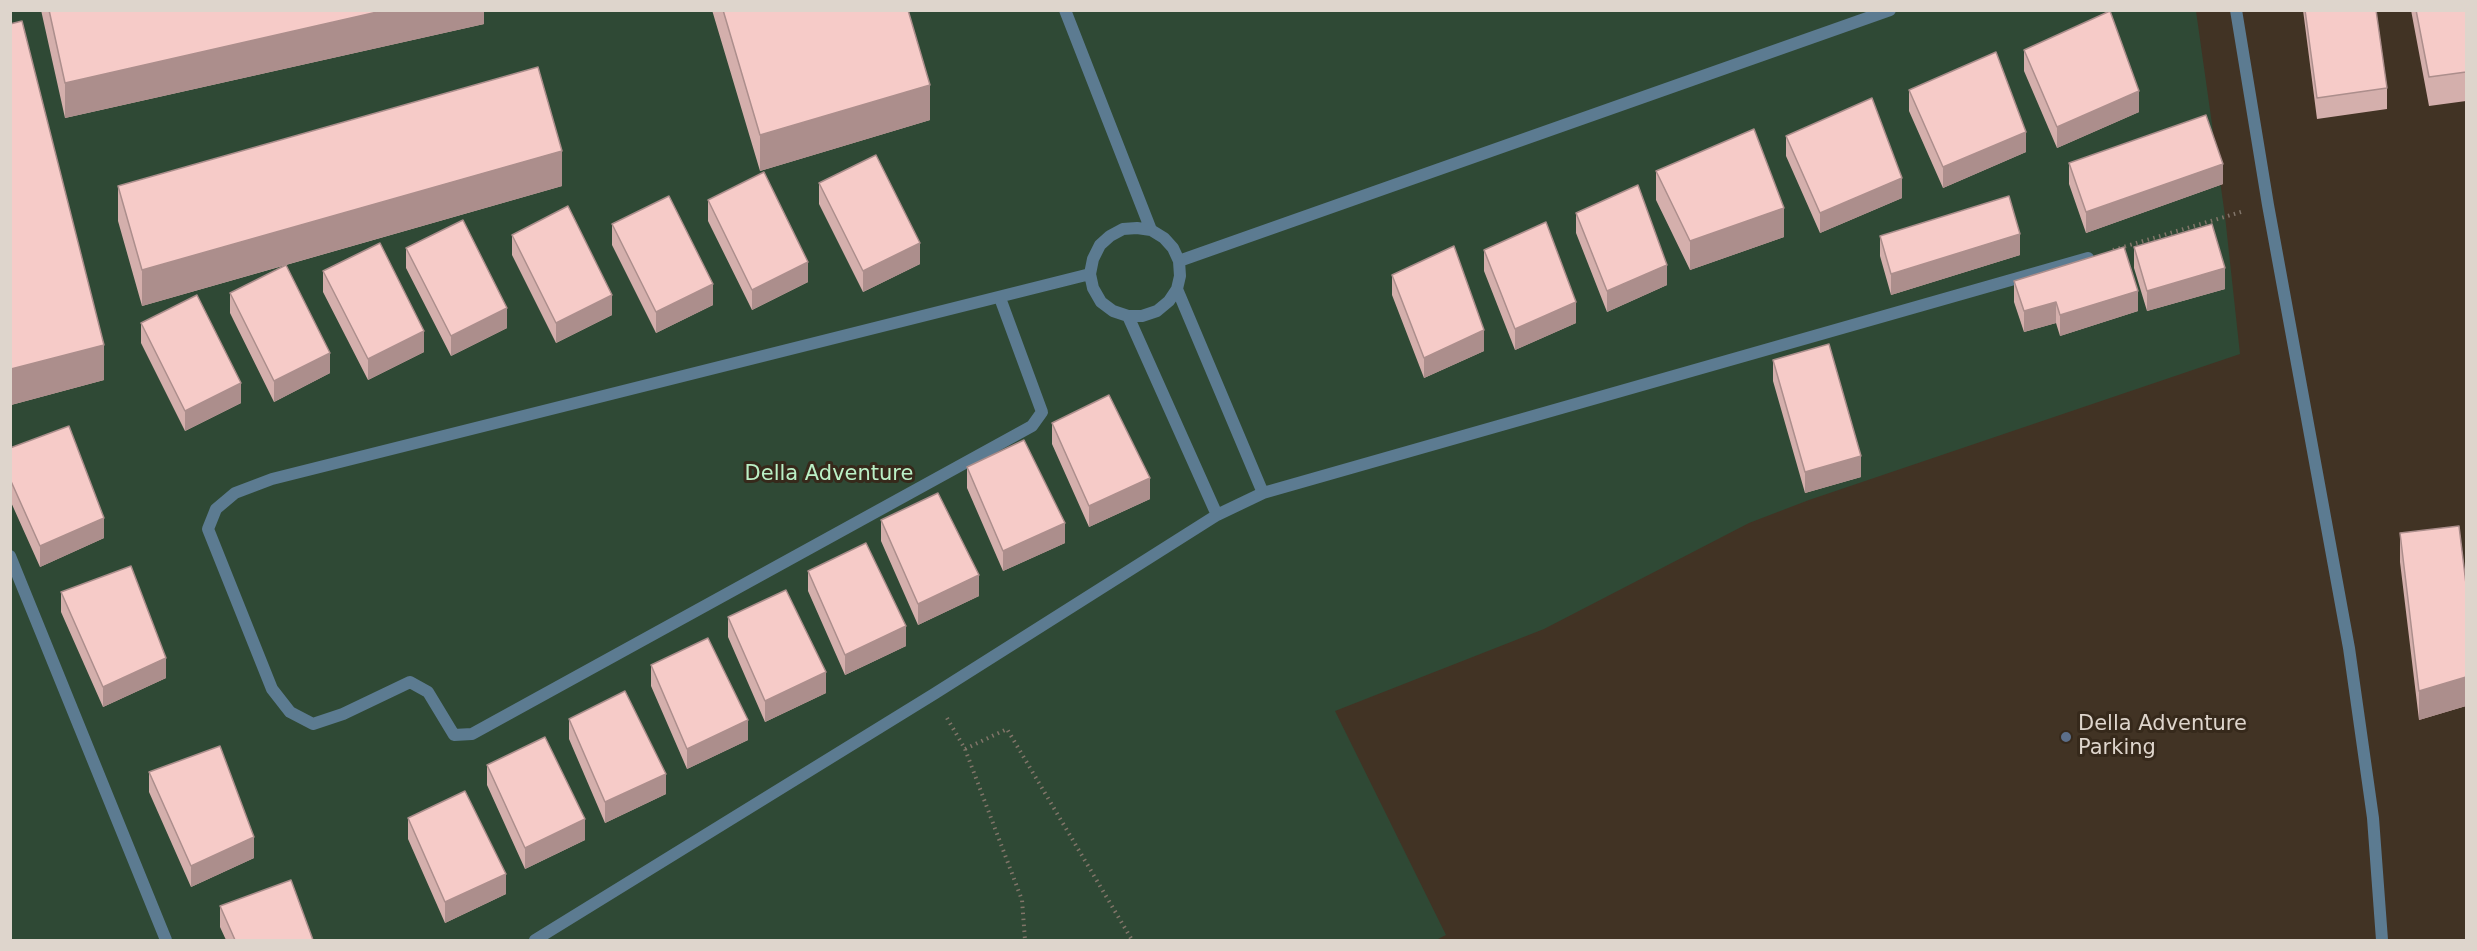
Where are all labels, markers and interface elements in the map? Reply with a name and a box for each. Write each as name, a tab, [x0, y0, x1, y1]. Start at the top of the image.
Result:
park label: Della Adventure	[745, 462, 913, 488]
place label: Della Adventure Parking	[2078, 712, 2247, 762]
marker: Della Adventure Parking	[2059, 730, 2073, 744]

